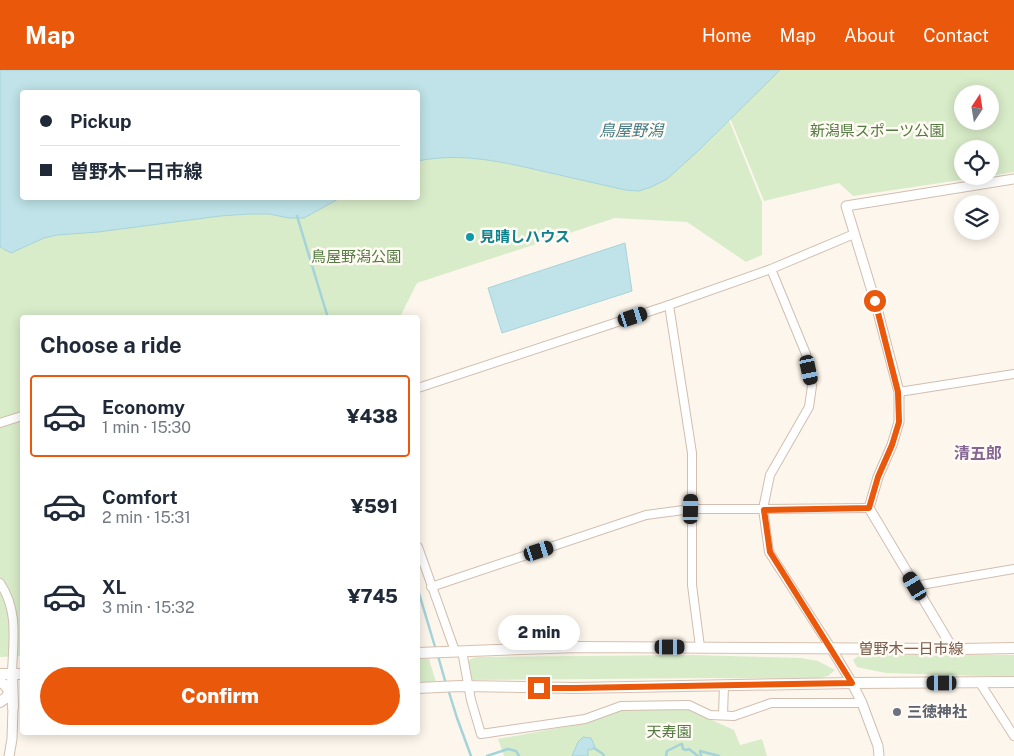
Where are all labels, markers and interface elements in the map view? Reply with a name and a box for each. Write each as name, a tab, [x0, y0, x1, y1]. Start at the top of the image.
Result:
text: Map	[25, 21, 75, 49]
text: Home	[702, 25, 752, 46]
text: Map	[780, 25, 816, 46]
text: About	[844, 25, 895, 46]
text: Contact	[923, 25, 989, 46]
north arrow	[954, 85, 999, 130]
map controls	[954, 85, 999, 240]
text: Pickup	[70, 110, 132, 132]
water label: 鳥屋野潟	[599, 121, 665, 140]
park label: 新潟県スポーツ公園	[810, 122, 944, 139]
button: locate	[954, 140, 999, 185]
text: 曽野木一日市線	[70, 160, 203, 182]
button: layers	[954, 195, 999, 240]
place label: 見晴しハウス	[480, 228, 570, 245]
marker: 見晴しハウス	[464, 231, 476, 243]
park label: 鳥屋野潟公園	[311, 248, 401, 265]
route start	[864, 290, 886, 312]
car	[616, 305, 649, 329]
text: Choose a ride	[40, 332, 182, 358]
car	[798, 354, 819, 386]
icon: car	[42, 394, 87, 439]
text: Economy	[102, 396, 185, 418]
text: ¥438	[347, 405, 398, 427]
text: 1 min · 15:30	[102, 418, 191, 437]
district label: 清五郎	[954, 444, 1002, 463]
icon: car	[42, 484, 87, 529]
text: Comfort	[102, 486, 178, 508]
car	[683, 494, 698, 524]
text: ¥591	[351, 495, 398, 517]
text: 2 min · 15:31	[102, 508, 191, 527]
car	[522, 539, 555, 563]
car	[900, 569, 929, 603]
icon: car	[42, 574, 87, 619]
text: XL	[102, 576, 127, 598]
text: ¥745	[347, 585, 398, 607]
text: 3 min · 15:32	[102, 598, 194, 617]
callout: 2 min	[498, 616, 580, 650]
text: 2 min	[518, 623, 560, 642]
car	[655, 640, 685, 655]
street label: 曽野木一日市線	[858, 640, 964, 657]
button: Confirm	[40, 667, 400, 725]
car	[927, 676, 957, 691]
route end	[528, 677, 550, 699]
place label: 三徳神社	[907, 703, 967, 720]
marker: 三徳神社	[891, 706, 903, 718]
park label: 天寿園	[646, 723, 692, 740]

